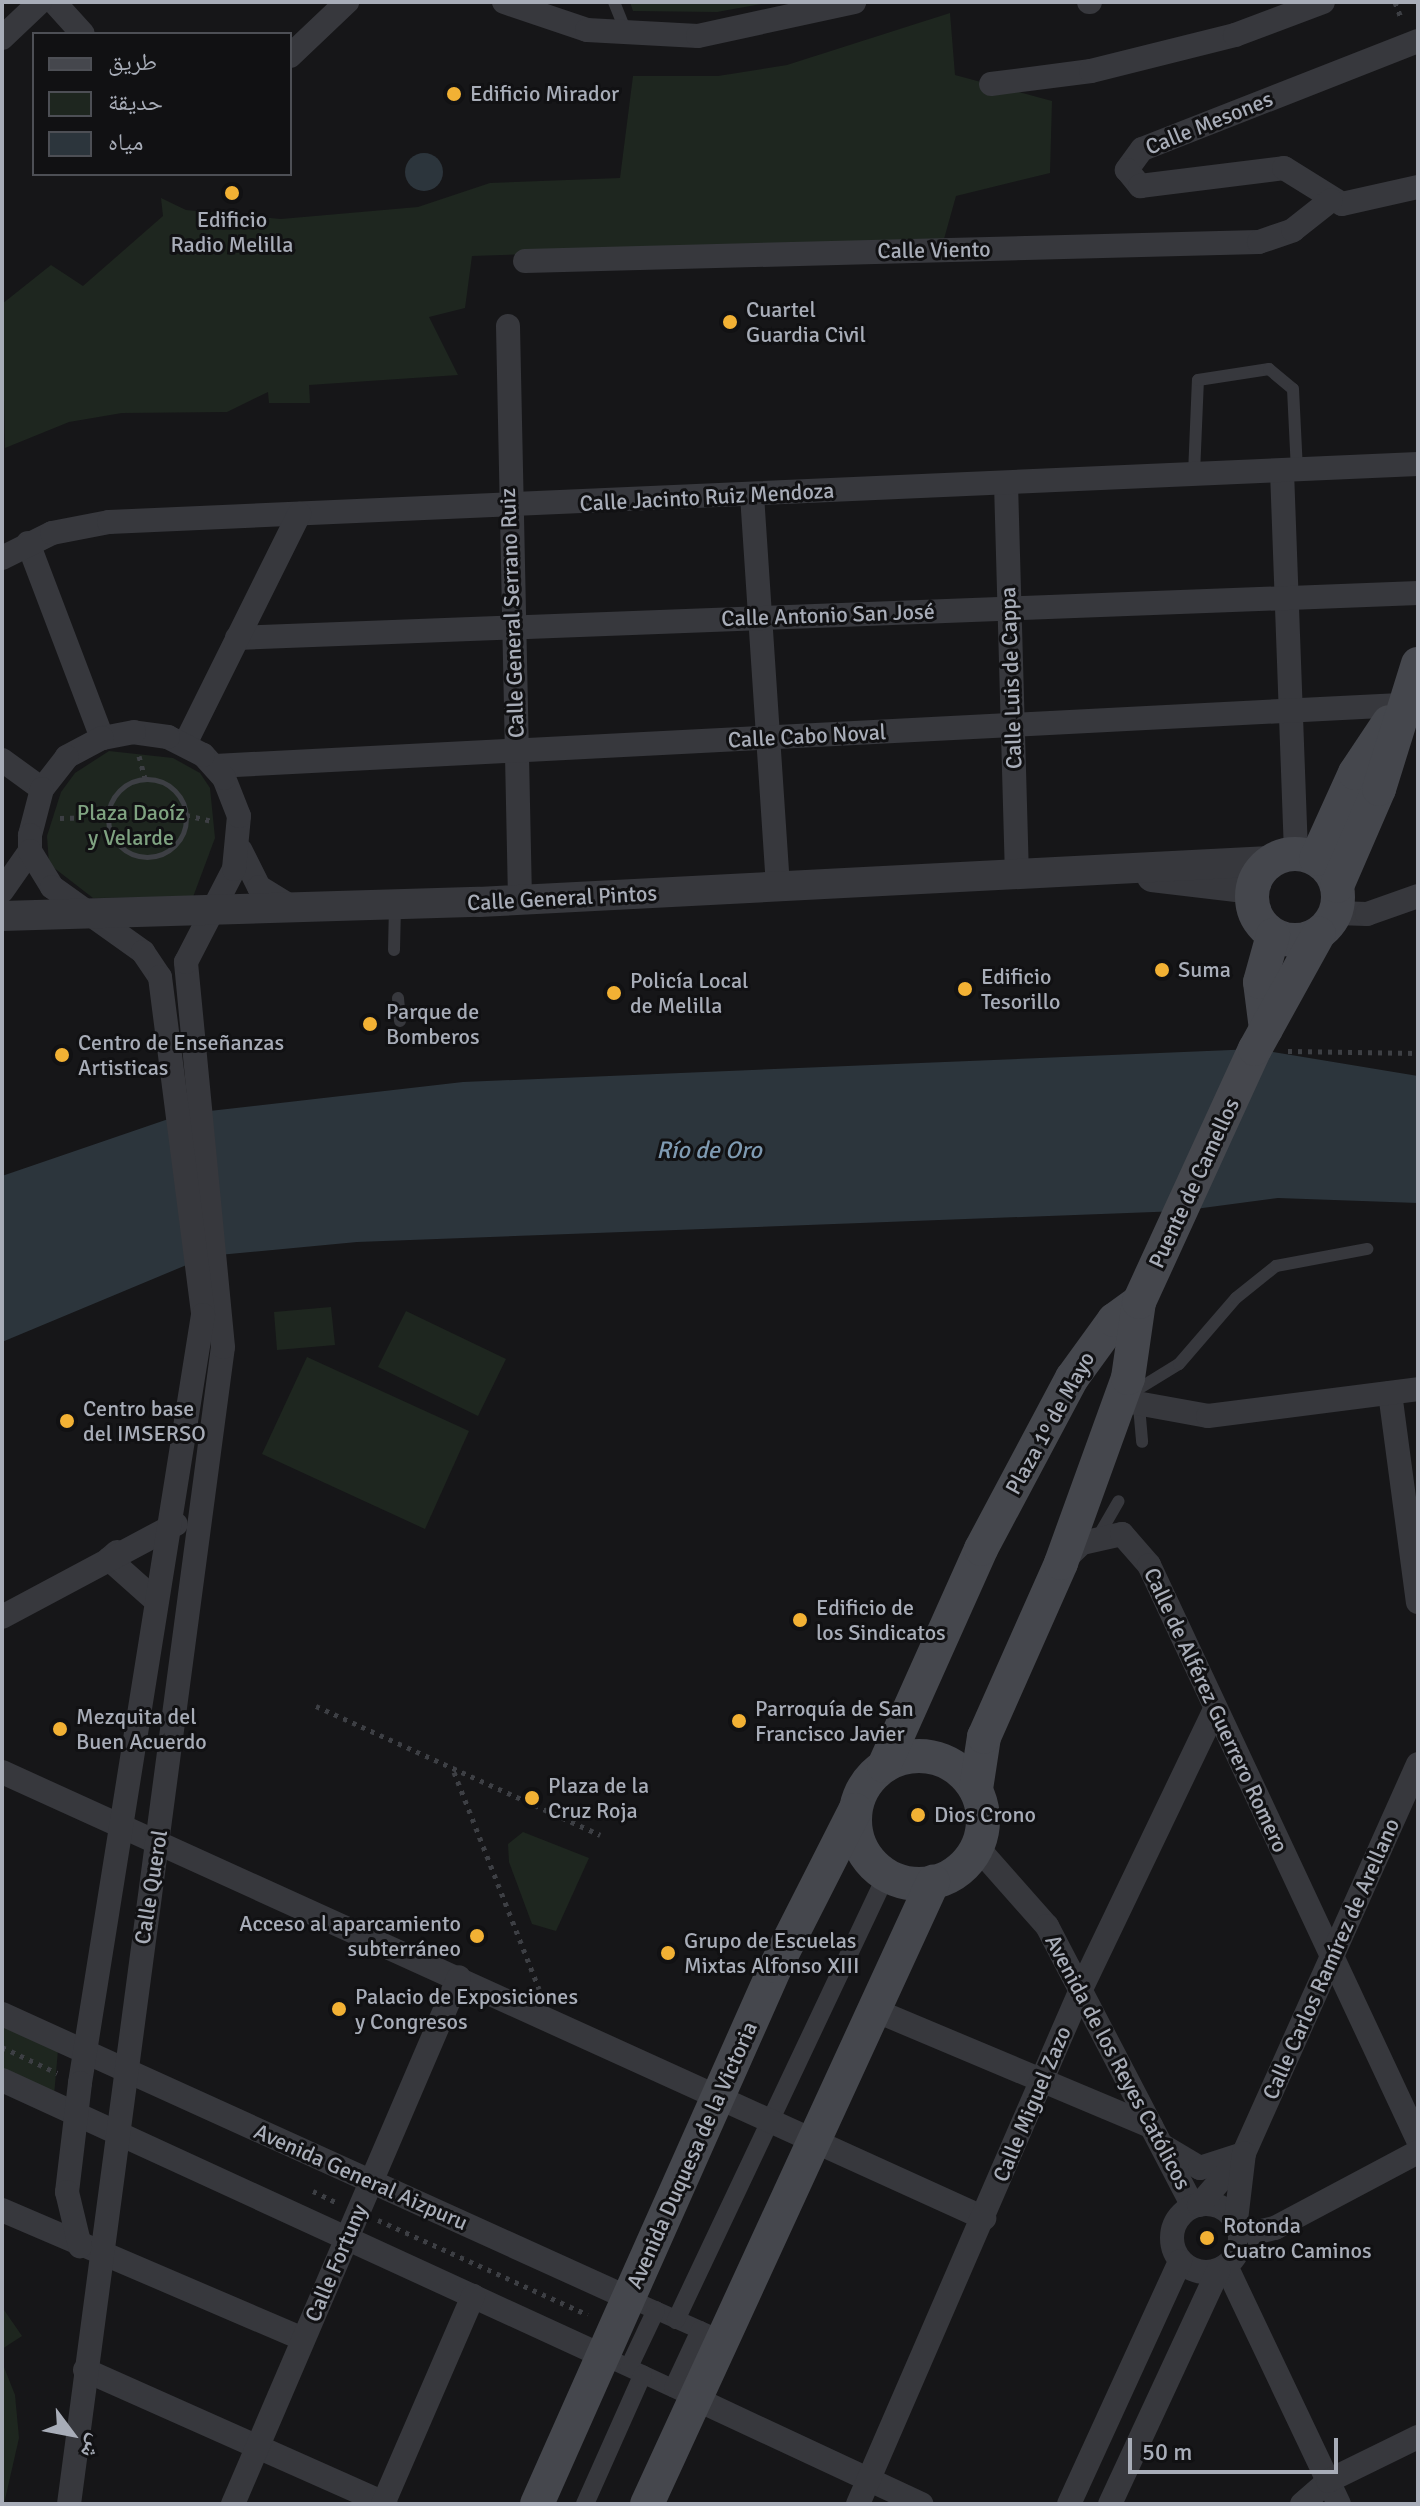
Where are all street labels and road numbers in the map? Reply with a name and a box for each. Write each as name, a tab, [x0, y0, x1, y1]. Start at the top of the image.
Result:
street label: Calle Mesones	[1141, 85, 1277, 161]
street label: Calle Viento	[877, 236, 991, 264]
street label: Calle Jacinto Ruiz Mendoza	[579, 477, 835, 517]
street label: Calle General Serrano Ruiz	[494, 487, 530, 739]
street label: Calle Luis de Cappa	[995, 586, 1027, 770]
street label: Calle Antonio San José	[721, 598, 935, 632]
street label: Calle Cabo Noval	[727, 719, 887, 753]
street label: Calle General Pintos	[466, 880, 658, 916]
street label: Puente de Camellos	[1143, 1094, 1245, 1272]
street label: Plaza 1º de Mayo	[1000, 1347, 1100, 1499]
street label: Calle de Alférez Guerrero Romero	[1138, 1563, 1294, 1857]
street label: Calle Carlos Ramírez de Arellano	[1257, 1814, 1405, 2104]
street label: Calle Querol	[129, 1828, 173, 1946]
street label: Avenida de los Reyes Católicos	[1039, 1930, 1197, 2194]
street label: Avenida Duquesa de la Victoria	[621, 2017, 763, 2293]
street label: Calle Miguel Zazo	[987, 2022, 1077, 2186]
street label: Avenida General Aizpuru	[250, 2118, 472, 2236]
street label: Calle Fortuny	[299, 2200, 373, 2326]

